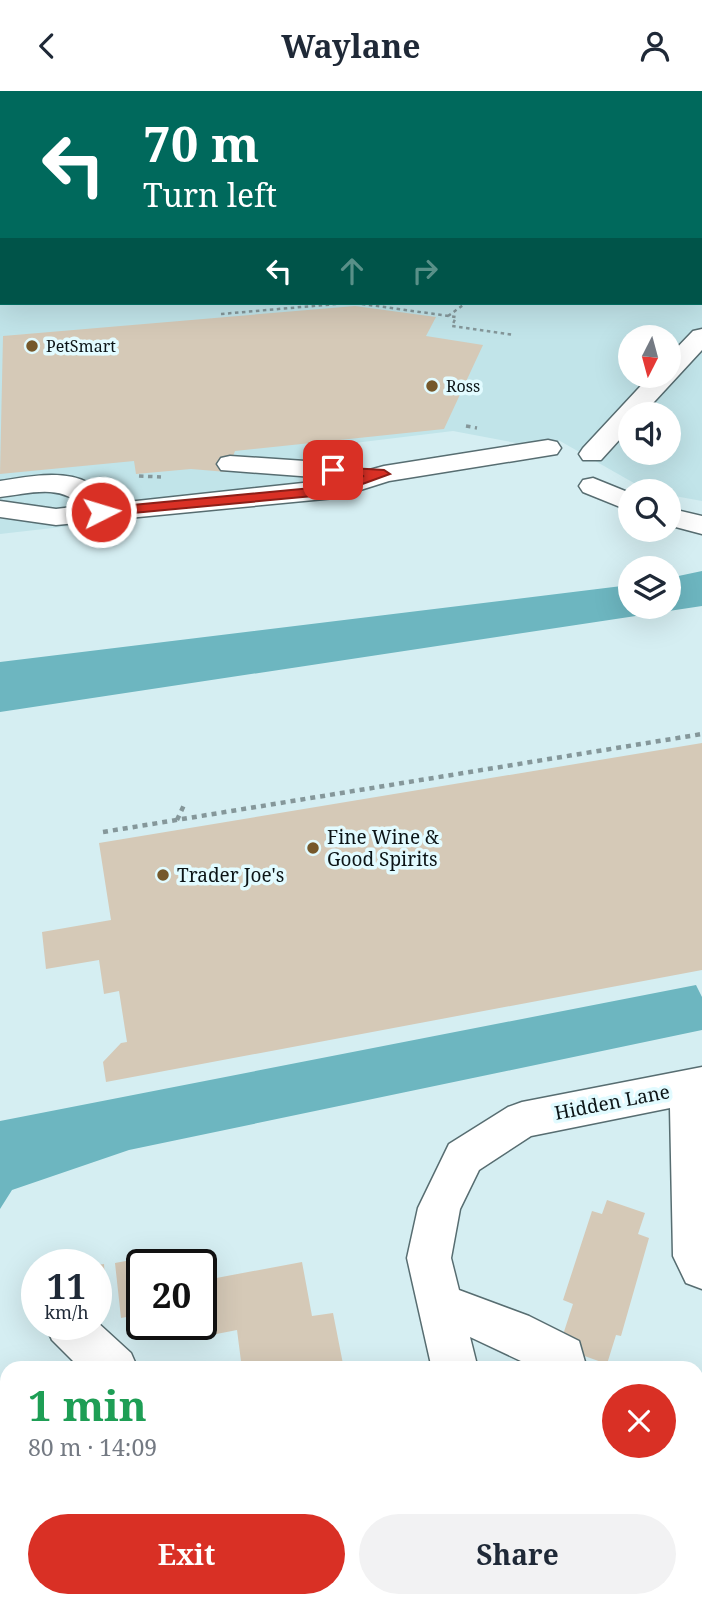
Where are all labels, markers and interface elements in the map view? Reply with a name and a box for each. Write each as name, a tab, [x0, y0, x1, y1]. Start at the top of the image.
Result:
text: Waylane	[281, 24, 421, 67]
icon: back	[28, 27, 66, 65]
icon: person	[636, 27, 674, 65]
text: 70 m	[143, 110, 259, 176]
icon: left	[28, 119, 119, 210]
text: Turn left	[143, 173, 277, 216]
icon: left	[260, 252, 298, 290]
icon: ahead	[333, 252, 371, 290]
icon: right	[406, 252, 444, 290]
north arrow	[618, 325, 681, 389]
map controls	[618, 325, 681, 619]
place label: PetSmart	[46, 335, 116, 357]
marker: PetSmart	[24, 338, 40, 354]
place label: Ross	[446, 375, 480, 397]
marker: Ross	[424, 378, 440, 394]
button: sound	[618, 402, 681, 465]
pin	[303, 440, 363, 500]
icon: arrive	[314, 451, 352, 489]
position arrow	[64, 475, 138, 549]
button: search	[618, 479, 681, 542]
button: layers	[618, 556, 681, 619]
place label: Fine Wine & Good Spirits	[327, 824, 439, 872]
marker: Fine Wine & Good Spirits	[305, 840, 321, 856]
place label: Trader Joe's	[177, 862, 284, 888]
marker: Trader Joe's	[155, 867, 171, 883]
street label: Hidden Lane	[552, 1078, 672, 1126]
speed limit sign: 20	[126, 1249, 217, 1340]
text: 11	[47, 1262, 86, 1309]
text: km/h	[44, 1300, 89, 1324]
text: 1 min	[28, 1376, 147, 1433]
button: close	[602, 1384, 676, 1458]
text: 80 m · 14:09	[28, 1431, 157, 1463]
button: Exit	[28, 1514, 345, 1594]
button: Share	[359, 1514, 676, 1594]

